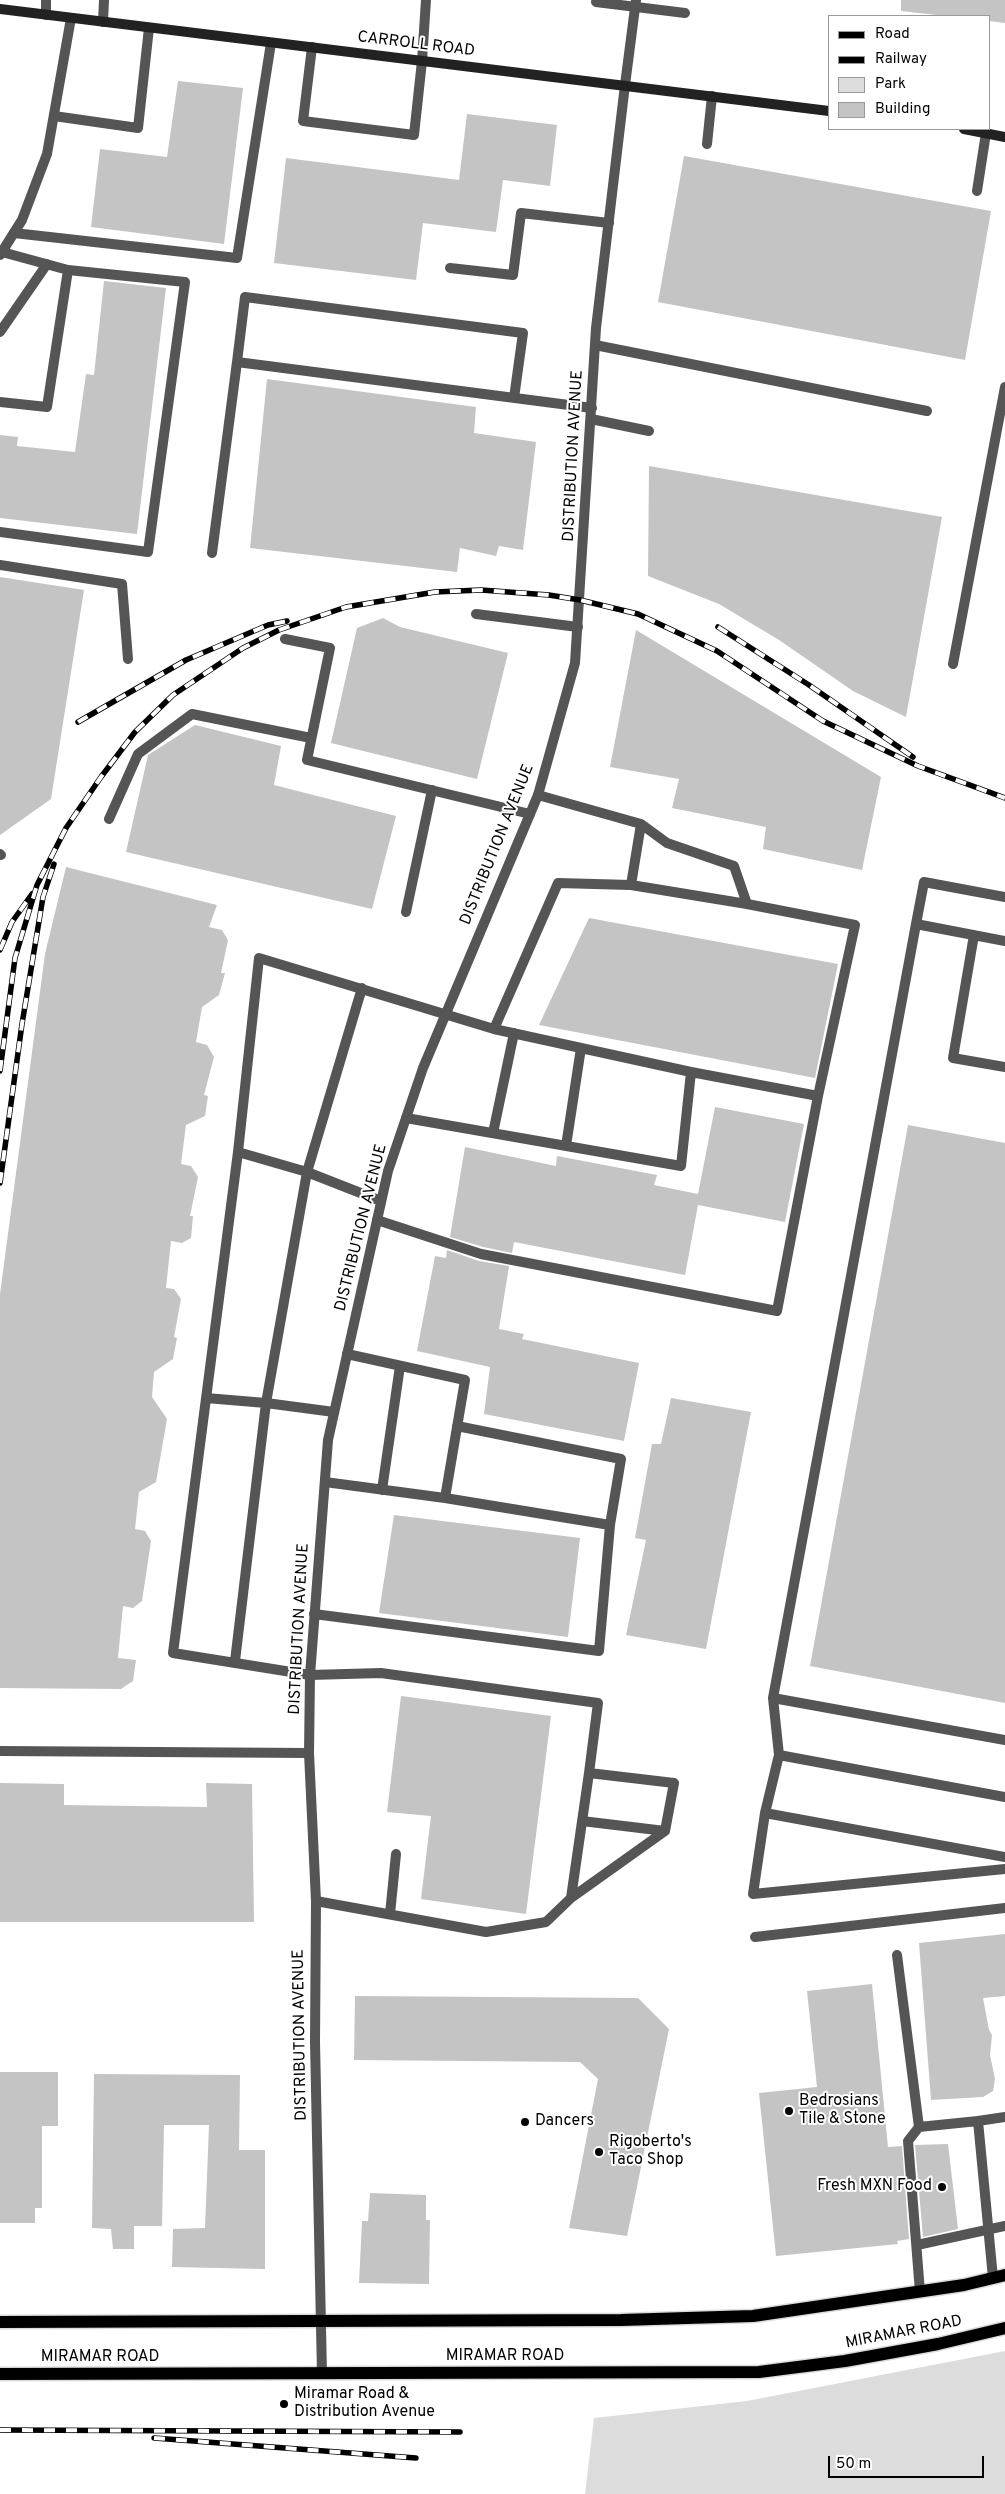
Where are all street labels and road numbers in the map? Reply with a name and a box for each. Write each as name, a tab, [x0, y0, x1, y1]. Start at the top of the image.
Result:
street label: CARROLL ROAD	[356, 28, 476, 62]
street label: DISTRIBUTION AVENUE	[560, 370, 588, 542]
street label: DISTRIBUTION AVENUE	[457, 762, 539, 928]
street label: DISTRIBUTION AVENUE	[332, 1142, 392, 1314]
street label: DISTRIBUTION AVENUE	[286, 1543, 314, 1715]
street label: DISTRIBUTION AVENUE	[290, 1949, 312, 2121]
street label: MIRAMAR ROAD	[844, 2312, 964, 2354]
street label: MIRAMAR ROAD	[446, 2347, 564, 2367]
street label: MIRAMAR ROAD	[41, 2348, 159, 2368]

